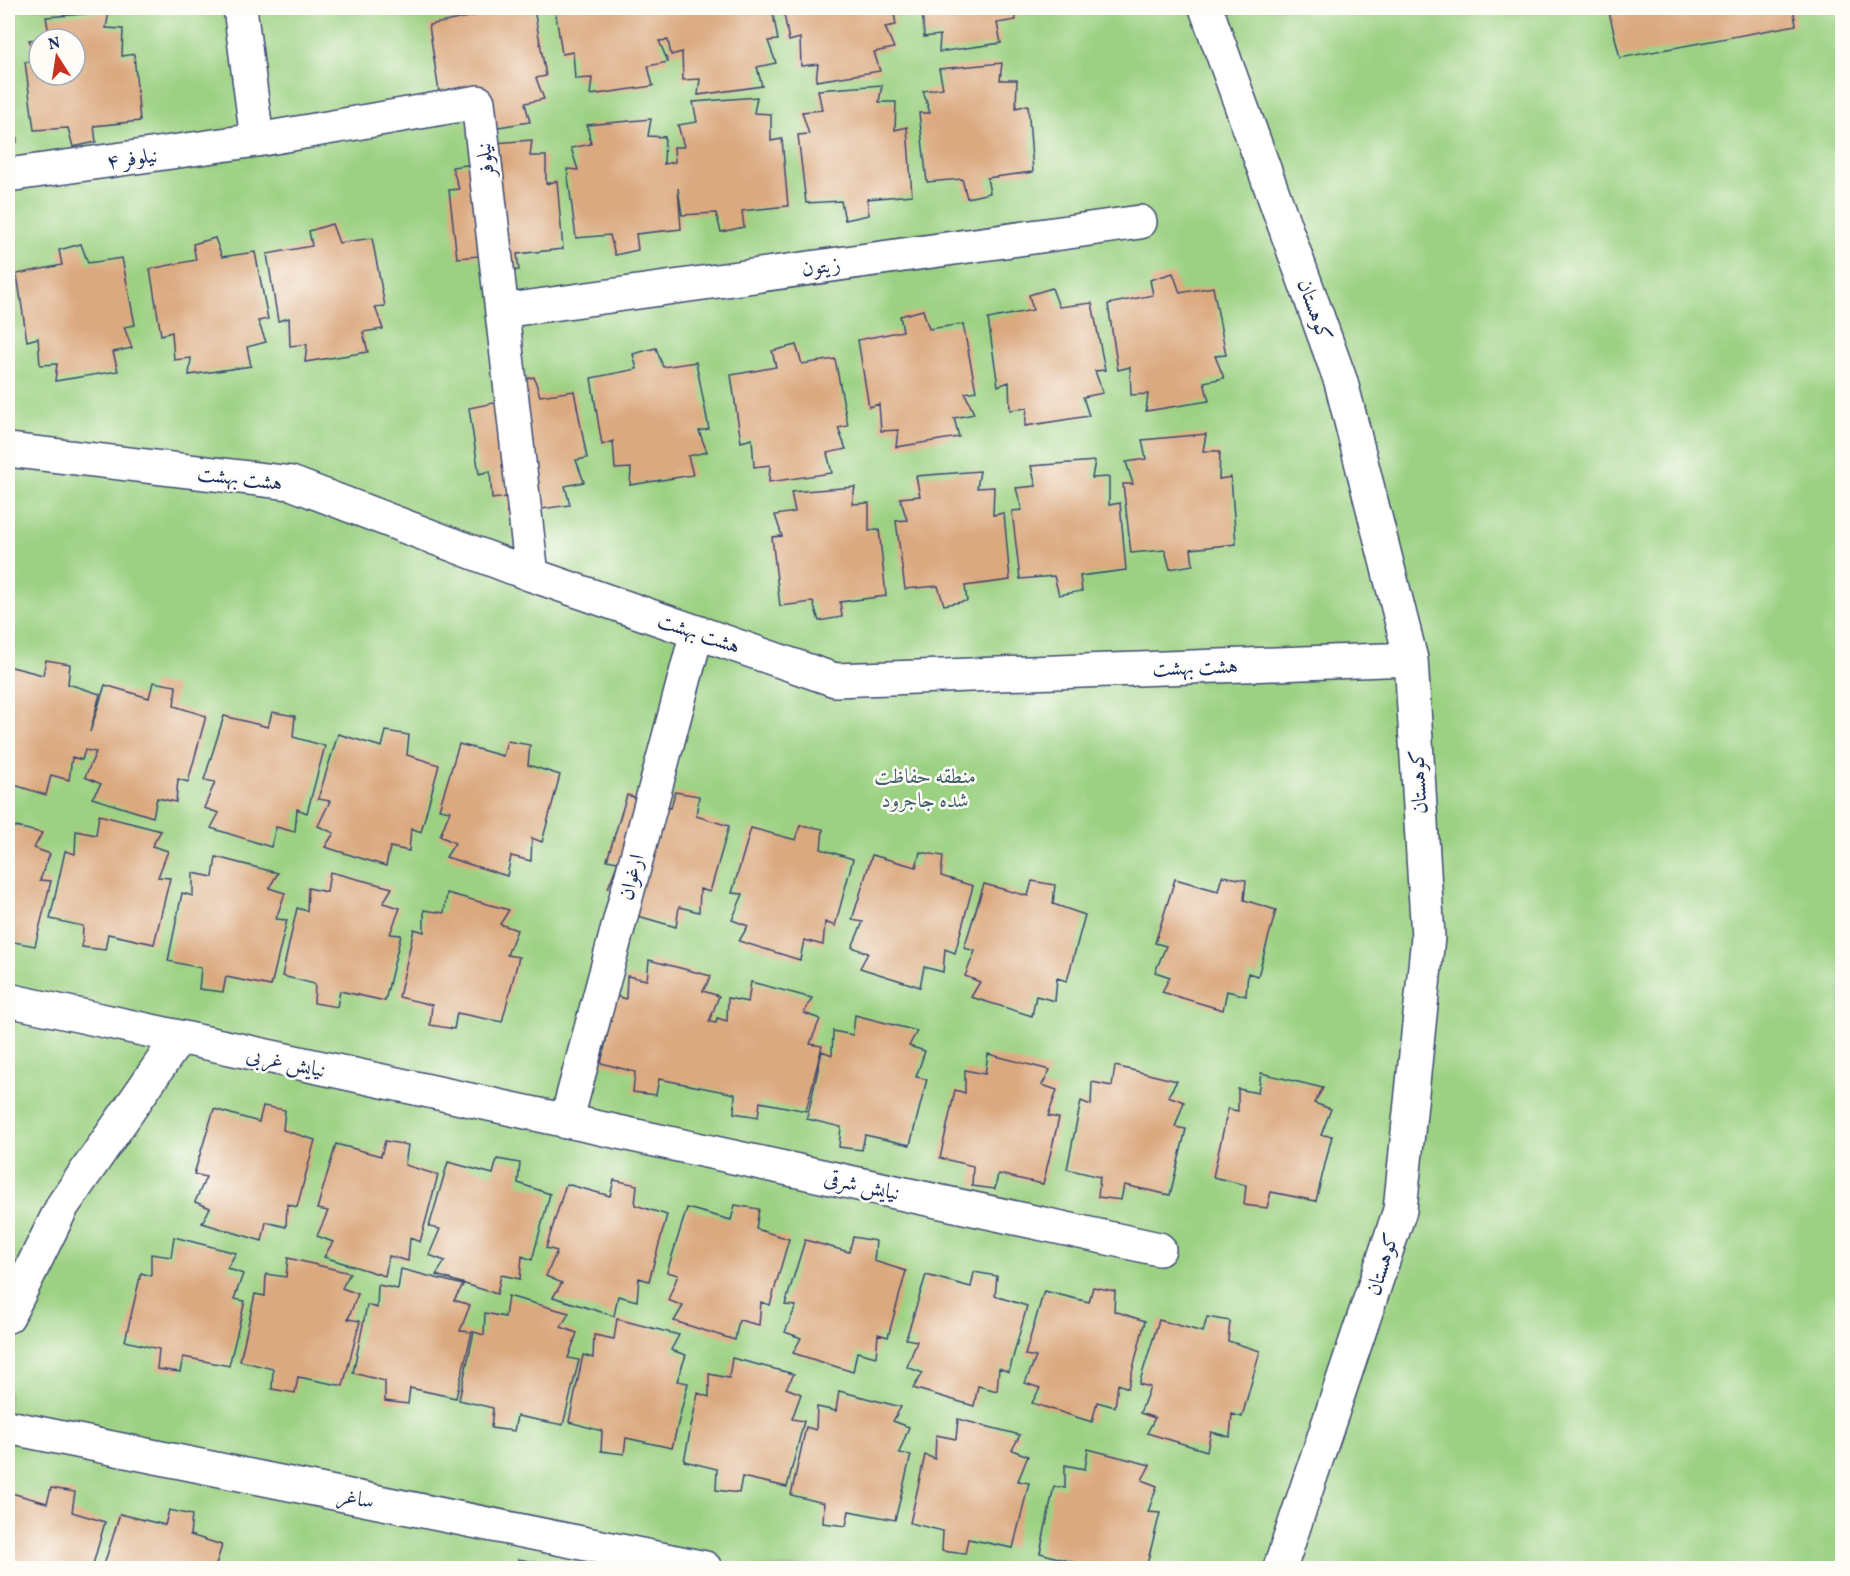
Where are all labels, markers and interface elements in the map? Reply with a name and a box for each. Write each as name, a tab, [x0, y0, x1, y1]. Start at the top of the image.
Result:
north arrow	[27, 27, 87, 87]
text: N	[46, 32, 63, 56]
street label: نیلوفر	[470, 141, 503, 181]
street label: نیلوفر ۴	[105, 142, 160, 177]
street label: زیتون	[800, 250, 843, 285]
street label: کوهستان	[1289, 275, 1338, 346]
street label: هشت بهشت	[195, 460, 284, 499]
street label: هشت بهشت	[653, 607, 744, 662]
street label: هشت بهشت	[1152, 653, 1238, 684]
street label: کوهستان	[1403, 749, 1436, 815]
park label: منطقه حفاظت شده جاجرود	[874, 763, 976, 816]
street label: ارغوان	[612, 851, 653, 904]
street label: نیایش غربی	[243, 1041, 328, 1086]
street label: نیایش شرقی	[821, 1164, 902, 1209]
street label: کوهستان	[1360, 1229, 1407, 1300]
street label: ساغر	[335, 1482, 376, 1517]

